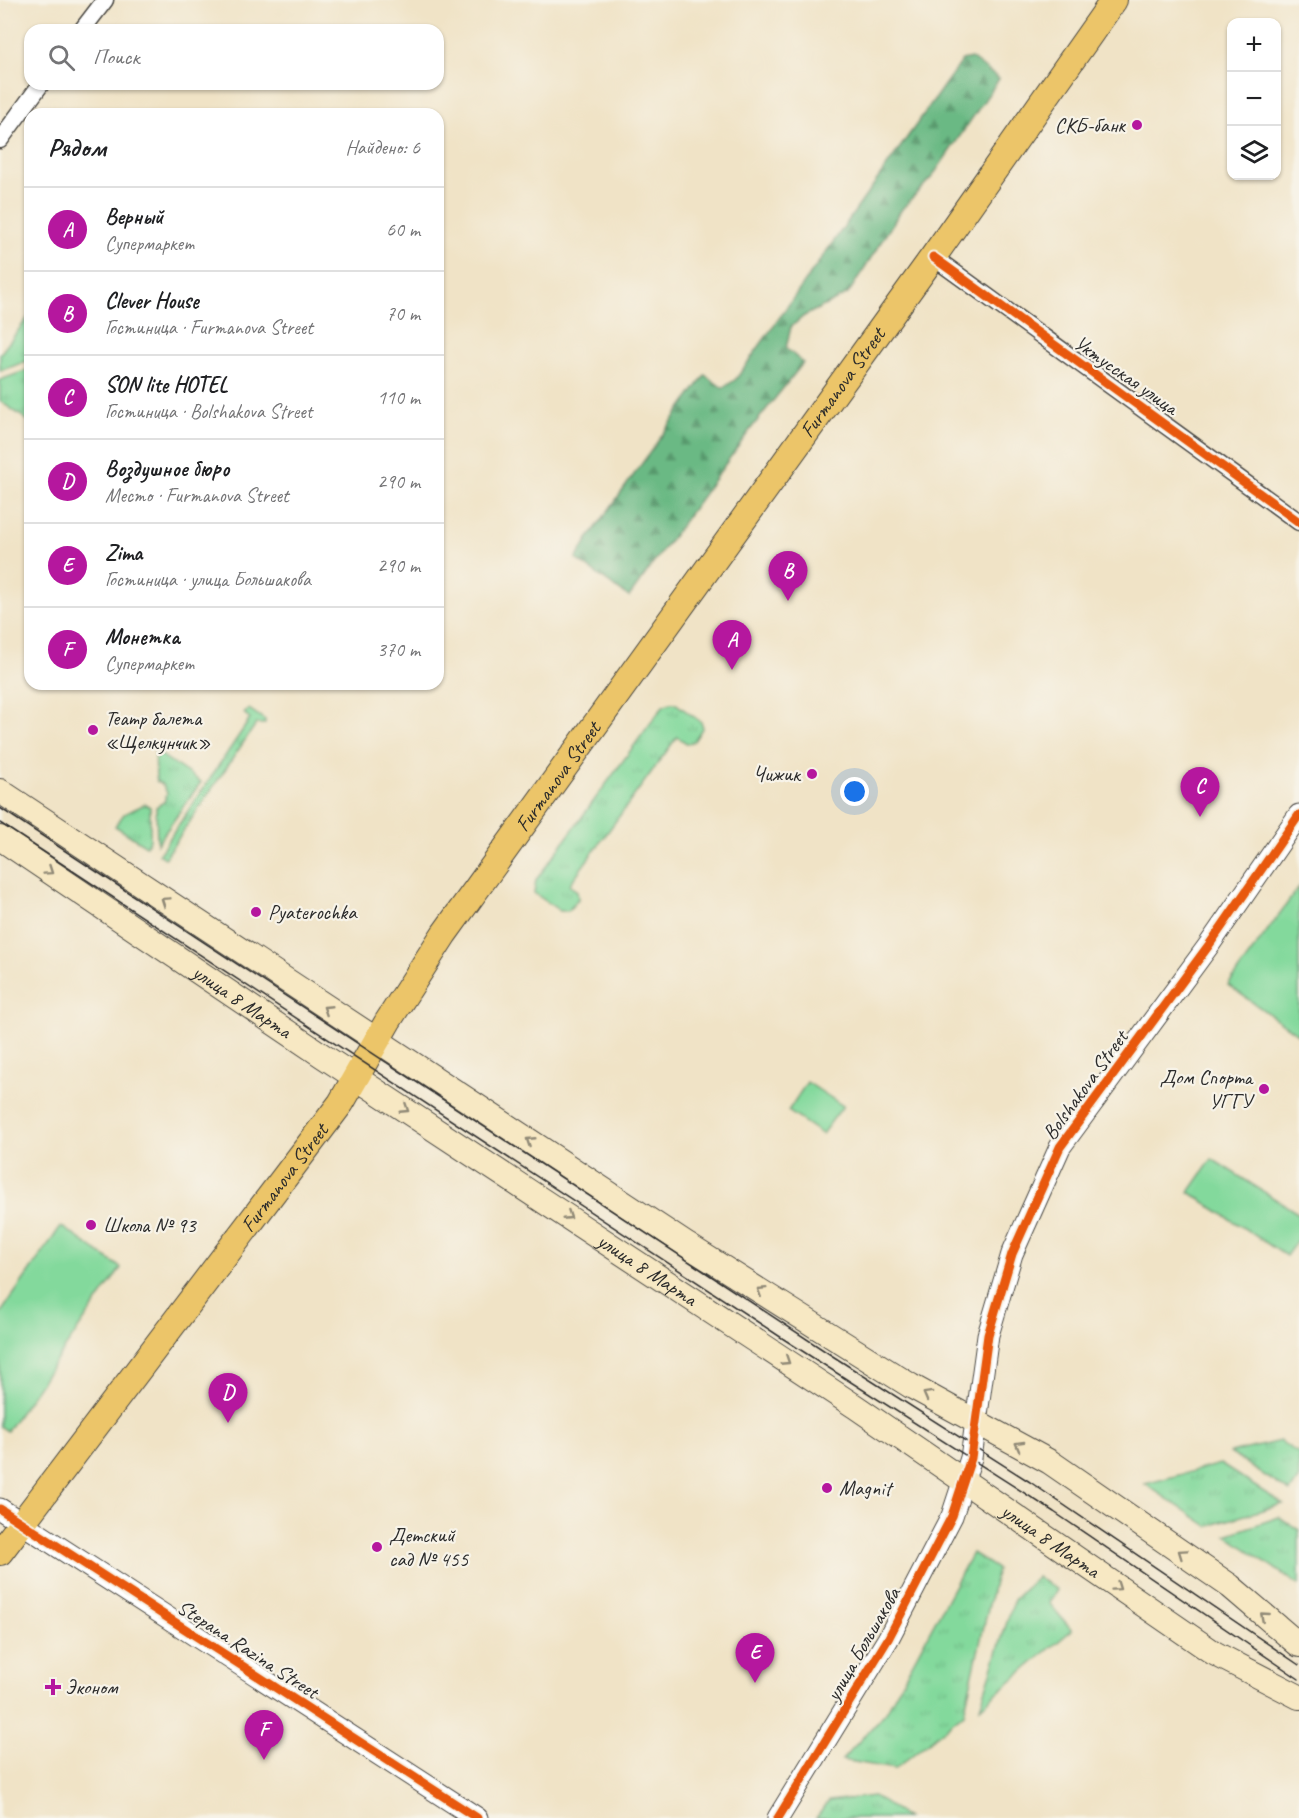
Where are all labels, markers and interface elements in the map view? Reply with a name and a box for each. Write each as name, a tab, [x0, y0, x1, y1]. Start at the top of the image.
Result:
map controls	[1227, 18, 1281, 180]
button: +	[1227, 18, 1281, 72]
search box	[24, 24, 444, 90]
icon: search	[45, 41, 78, 74]
text: Поиск	[93, 43, 139, 71]
button: −	[1227, 72, 1281, 126]
place label: СКБ-банк	[1055, 112, 1126, 138]
marker: СКБ-банк	[1130, 118, 1144, 132]
button: layers	[1227, 126, 1281, 180]
text: Рядом	[48, 131, 106, 164]
text: Найдено: 6	[345, 135, 420, 160]
text: Верный	[105, 203, 163, 231]
text: A	[62, 217, 73, 242]
text: 60 m	[386, 217, 420, 242]
text: Супермаркет	[105, 231, 194, 256]
text: Clever House	[105, 287, 199, 315]
text: B	[62, 301, 73, 326]
text: 70 m	[386, 301, 420, 326]
text: Гостиница · Furmanova Street	[105, 315, 313, 340]
street label: Furmanova Street	[794, 321, 892, 443]
street label: Уктусская улица	[1069, 330, 1185, 422]
text: SON lite HOTEL	[105, 371, 228, 399]
text: C	[63, 385, 72, 410]
text: 110 m	[377, 385, 420, 410]
text: Гостиница · Bolshakova Street	[105, 399, 312, 424]
text: Воздушное бюро	[105, 455, 230, 483]
text: D	[62, 469, 73, 494]
text: 290 m	[377, 469, 420, 494]
text: Место · Furmanova Street	[105, 483, 289, 508]
text: Zima	[105, 539, 142, 567]
pin: B	[768, 552, 808, 601]
text: E	[62, 553, 73, 578]
text: 290 m	[377, 553, 420, 578]
text: Гостиница · улица Большакова	[105, 567, 311, 592]
pin: A	[712, 620, 752, 670]
text: Монетка	[105, 623, 180, 651]
text: F	[63, 637, 72, 662]
text: 370 m	[377, 637, 420, 662]
text: Супермаркет	[105, 651, 194, 676]
place label: Театр балета «Щелкунчик»	[105, 705, 211, 755]
street label: Furmanova Street	[509, 715, 607, 837]
marker: Театр балета «Щелкунчик»	[86, 723, 100, 737]
place label: Чижик	[753, 761, 802, 787]
marker: Чижик	[805, 767, 819, 781]
pin: C	[1180, 768, 1220, 817]
your location	[840, 777, 869, 806]
one-way arrow	[42, 864, 53, 875]
one-way arrow	[160, 897, 171, 908]
place label: Pyaterochka	[268, 899, 358, 925]
marker: Pyaterochka	[249, 905, 263, 919]
street label: улица 8 Марта	[186, 958, 298, 1045]
one-way arrow	[323, 1005, 334, 1016]
street label: Bolshakova Street	[1037, 1024, 1135, 1145]
place label: Дом Спорта УГГУ	[1160, 1064, 1255, 1114]
marker: Дом Спорта УГГУ	[1257, 1082, 1271, 1096]
one-way arrow	[398, 1102, 409, 1113]
street label: Furmanova Street	[235, 1117, 335, 1237]
one-way arrow	[526, 1137, 537, 1148]
one-way arrow	[561, 1209, 572, 1220]
place label: Школа № 93	[103, 1212, 197, 1238]
marker: Школа № 93	[84, 1218, 98, 1232]
street label: улица 8 Марта	[591, 1226, 703, 1313]
one-way arrow	[757, 1287, 767, 1299]
one-way arrow	[780, 1354, 790, 1366]
pin: D	[208, 1374, 248, 1423]
one-way arrow	[922, 1391, 933, 1402]
one-way arrow	[1015, 1441, 1025, 1452]
place label: Magnit	[839, 1475, 894, 1501]
marker: Magnit	[820, 1481, 834, 1495]
street label: улица 8 Марта	[995, 1497, 1106, 1584]
place label: Детский сад № 455	[389, 1522, 470, 1572]
marker: Детский сад № 455	[370, 1540, 384, 1554]
one-way arrow	[1177, 1549, 1188, 1560]
one-way arrow	[1110, 1580, 1121, 1591]
street label: улица Большакова	[819, 1581, 907, 1707]
street label: Stepana Razina Street	[173, 1594, 325, 1705]
one-way arrow	[1260, 1612, 1271, 1623]
pin: E	[736, 1634, 774, 1683]
place label: Эконом	[65, 1674, 119, 1700]
marker: Эконом	[46, 1680, 60, 1694]
pin: F	[244, 1710, 284, 1760]

